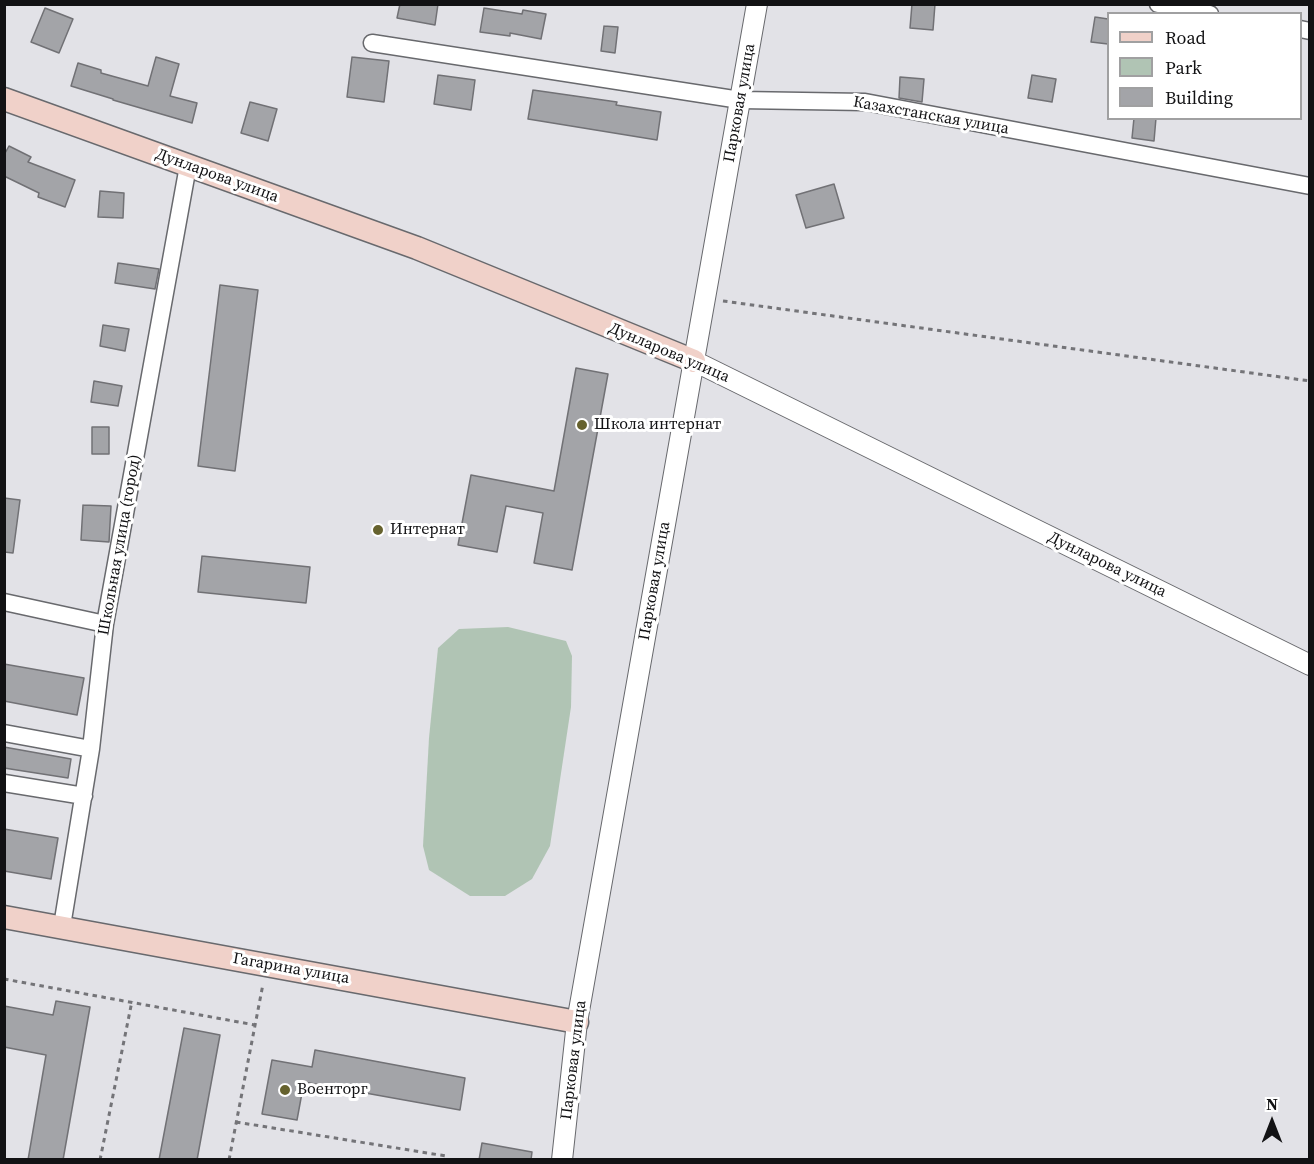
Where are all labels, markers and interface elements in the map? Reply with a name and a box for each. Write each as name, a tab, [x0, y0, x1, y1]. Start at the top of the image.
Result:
legend	[1107, 12, 1302, 120]
text: Road	[1165, 25, 1206, 50]
street label: Парковая улица	[720, 42, 760, 164]
text: Park	[1165, 55, 1202, 80]
text: Building	[1165, 85, 1233, 110]
street label: Казахстанская улица	[852, 93, 1010, 139]
street label: Дунларова улица	[153, 145, 281, 207]
street label: Дунларова улица	[606, 319, 732, 387]
place label: Школа интернат	[594, 415, 721, 435]
marker: Школа интернат	[575, 418, 589, 432]
street label: Школьная улица (город)	[95, 453, 145, 637]
place label: Интернат	[390, 520, 465, 540]
street label: Парковая улица	[635, 520, 675, 642]
marker: Интернат	[371, 523, 385, 537]
street label: Дунларова улица	[1045, 528, 1169, 602]
street label: Гагарина улица	[231, 949, 351, 989]
street label: Парковая улица	[557, 999, 591, 1121]
place label: Военторг	[297, 1080, 368, 1100]
marker: Военторг	[278, 1083, 292, 1097]
north arrow	[1242, 1092, 1302, 1152]
text: N	[1266, 1093, 1278, 1115]

